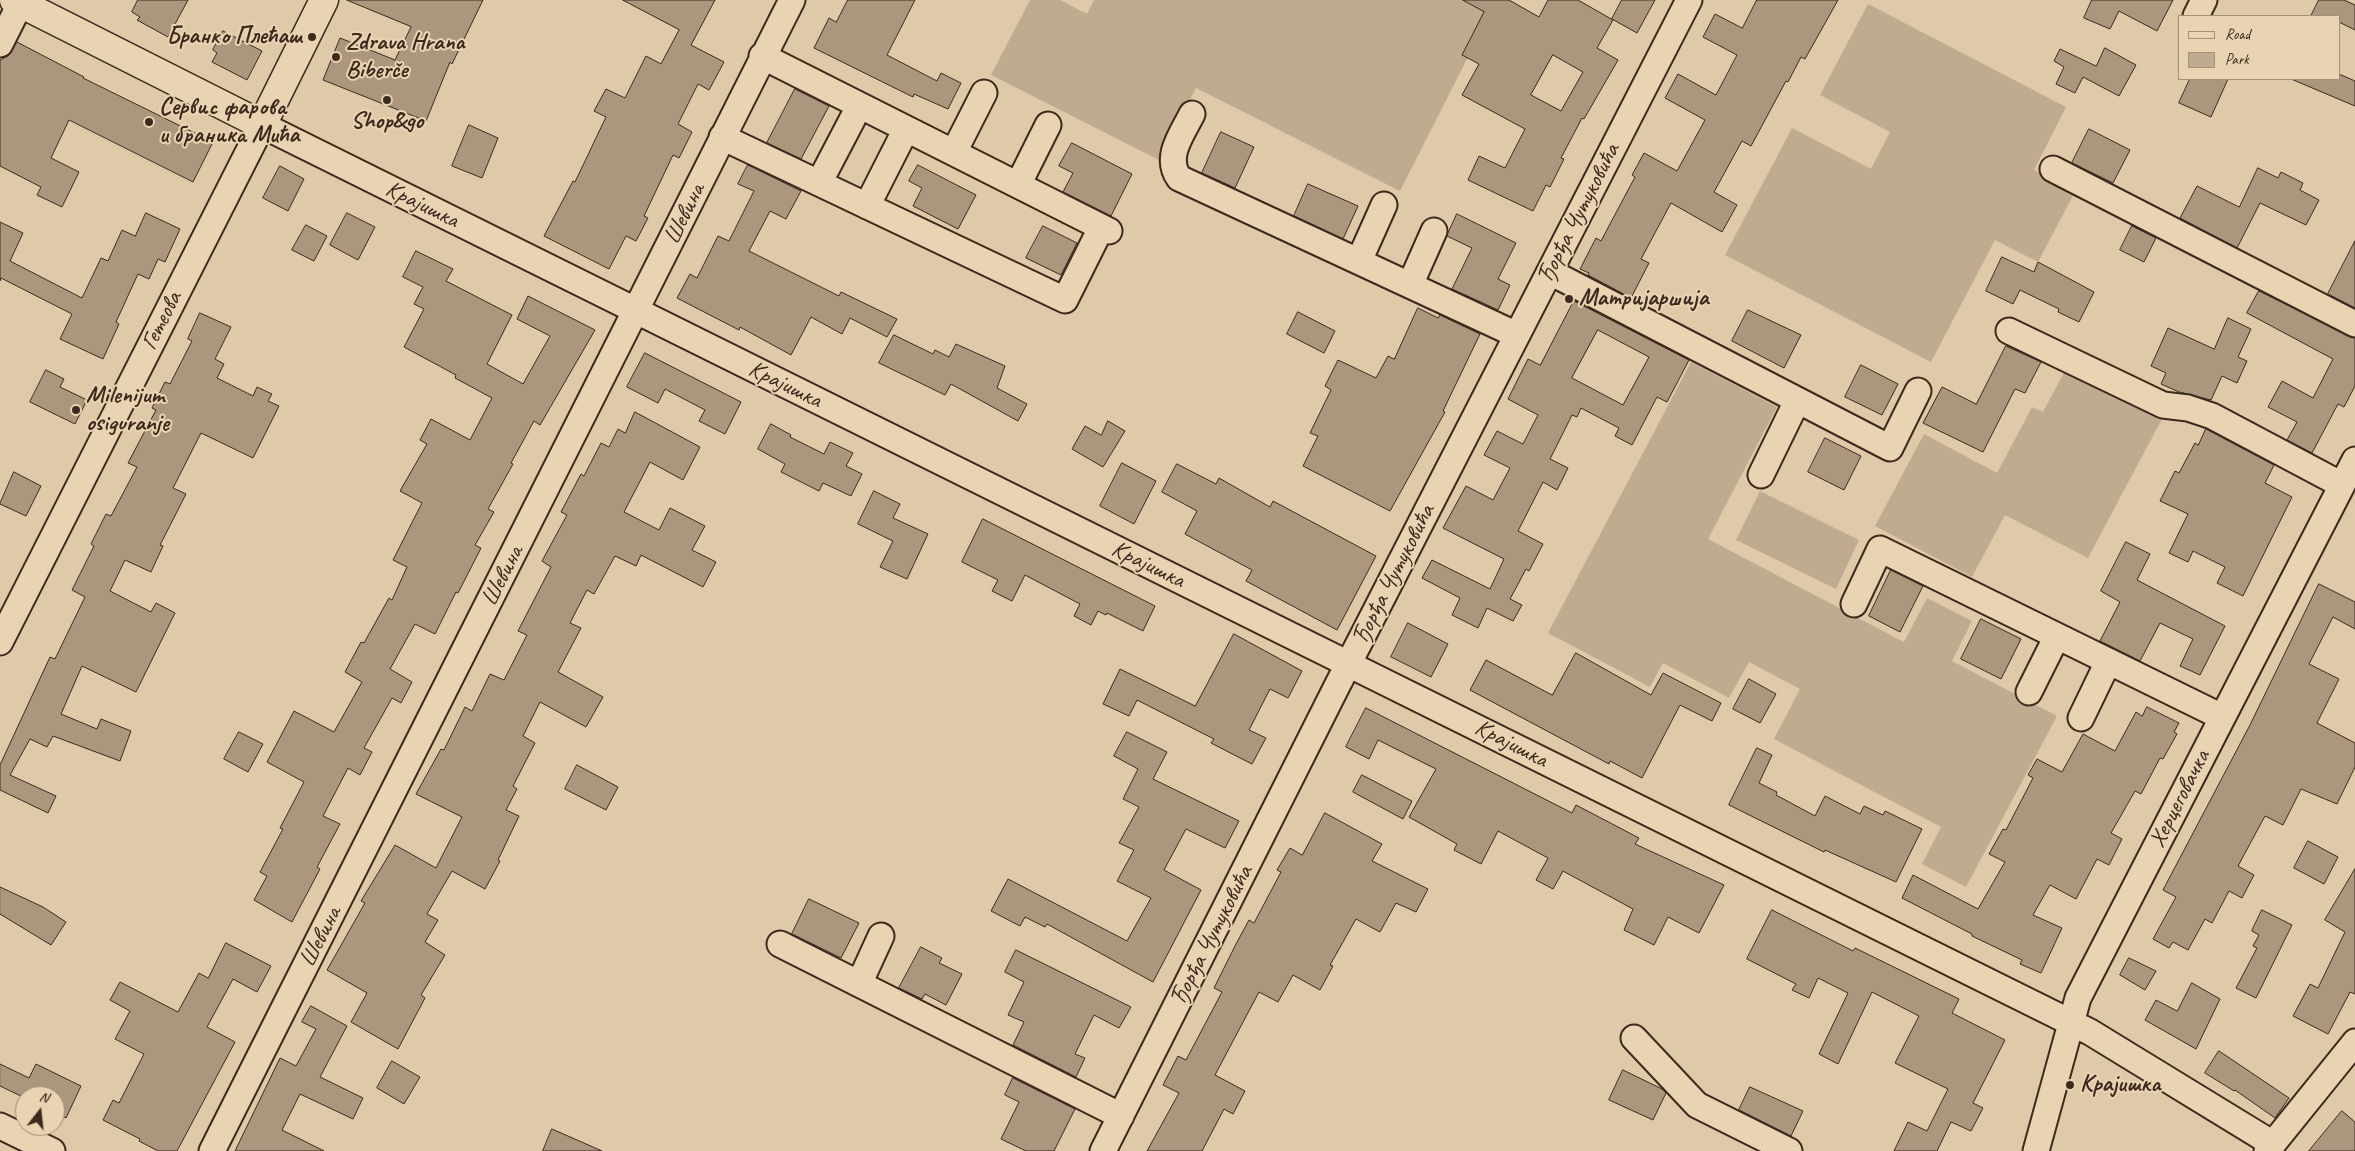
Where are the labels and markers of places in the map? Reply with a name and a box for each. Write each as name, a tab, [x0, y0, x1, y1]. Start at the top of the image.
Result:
place label: Бранко Плећаш	[167, 23, 302, 51]
place label: Zdrava Hrana Biberče	[346, 29, 464, 85]
marker: Бранко Плећаш	[306, 31, 318, 43]
marker: Zdrava Hrana Biberče	[330, 51, 342, 63]
place label: Сервис фарова и браника Мића	[159, 94, 299, 150]
marker: Shop&go	[381, 94, 393, 106]
place label: Shop&go	[351, 108, 423, 136]
marker: Сервис фарова и браника Мића	[143, 116, 155, 128]
place label: Матријаршија	[1579, 285, 1708, 313]
marker: Матријаршија	[1563, 293, 1575, 305]
place label: Milenijum osiguranje	[86, 382, 169, 438]
marker: Milenijum osiguranje	[70, 404, 82, 416]
place label: Крајишка	[2080, 1071, 2161, 1099]
marker: Крајишка	[2064, 1079, 2076, 1091]

